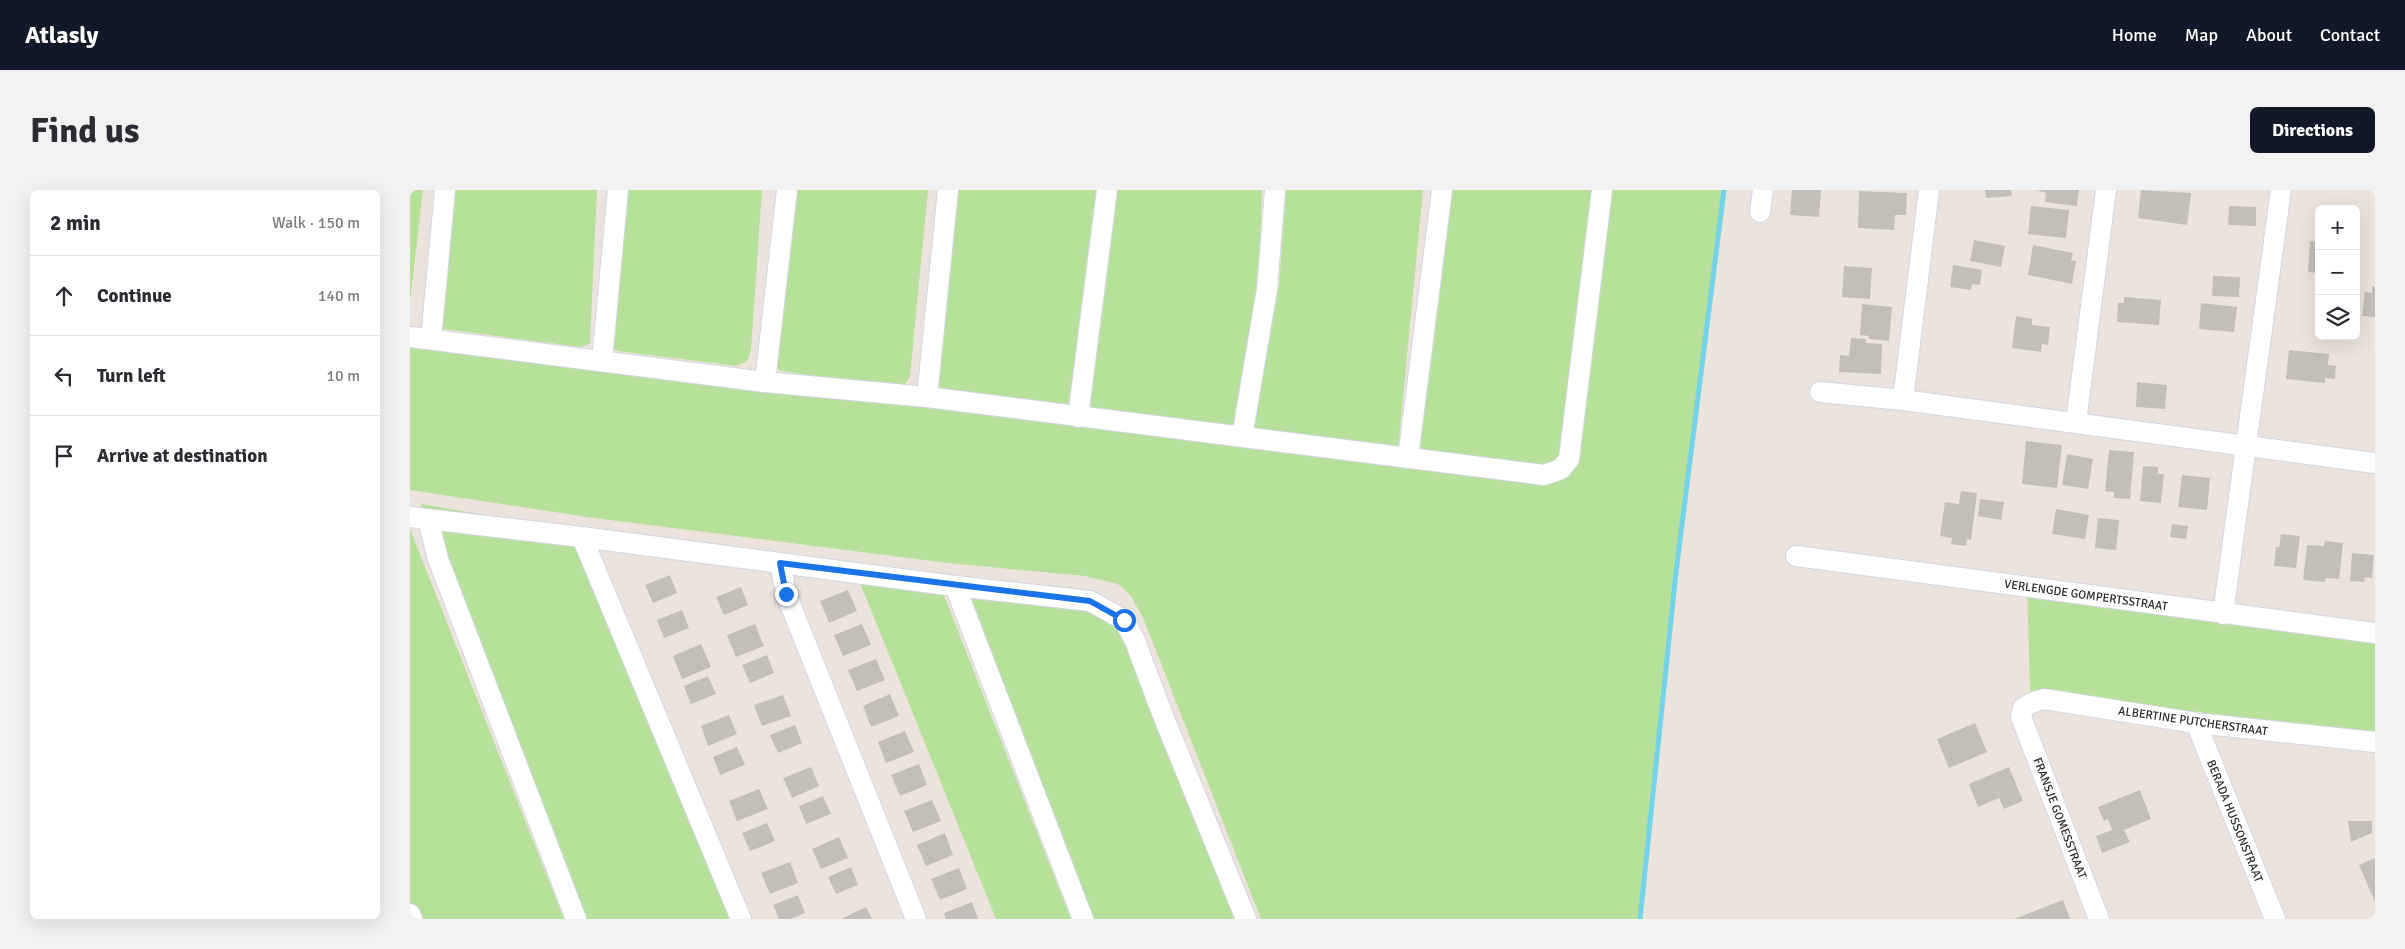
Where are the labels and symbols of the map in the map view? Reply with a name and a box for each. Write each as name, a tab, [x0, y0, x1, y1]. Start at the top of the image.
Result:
street label: VERLENGDE GOMPERTSSTRAAT	[2003, 577, 2169, 614]
route end	[775, 583, 798, 606]
route start	[1113, 609, 1136, 632]
street label: ALBERTINE PUTCHERSTRAAT	[2117, 704, 2269, 739]
street label: FRANSJE GOMESSTRAAT	[2030, 756, 2090, 881]
street label: BERADA HUSSONSTRAAT	[2203, 758, 2266, 885]

